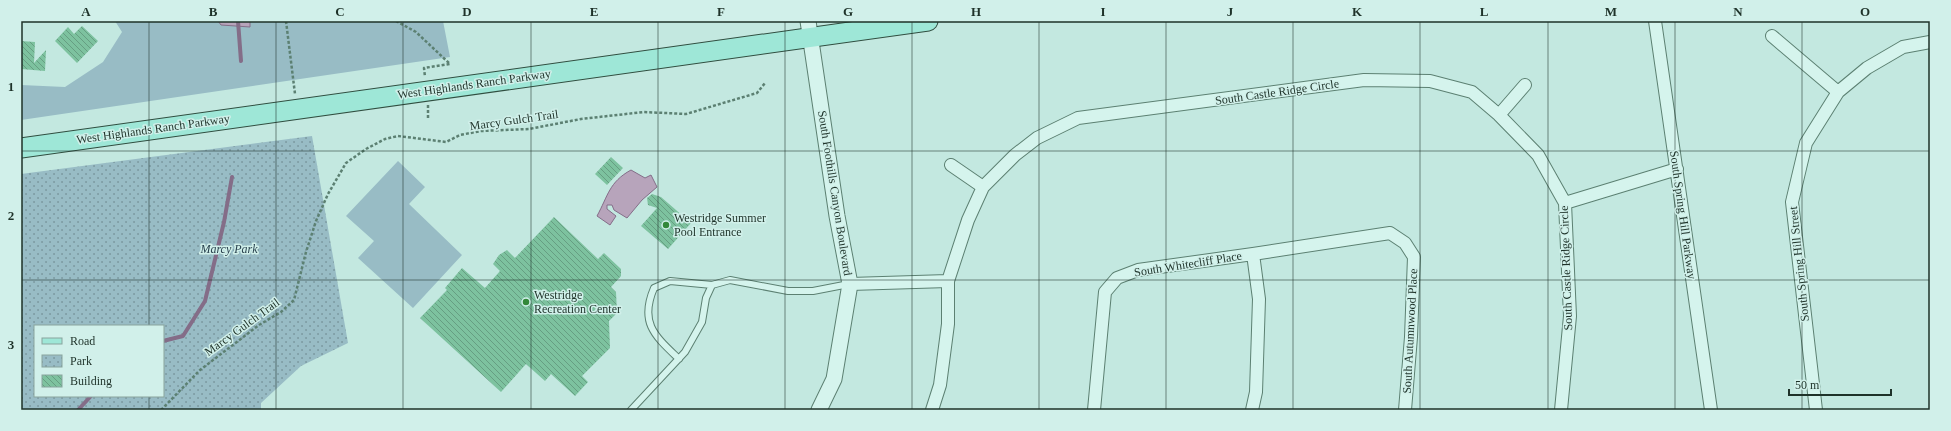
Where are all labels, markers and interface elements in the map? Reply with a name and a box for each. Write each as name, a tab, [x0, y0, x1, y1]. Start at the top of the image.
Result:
text: A	[81, 4, 91, 19]
text: B	[209, 4, 218, 19]
text: C	[335, 4, 345, 19]
text: D	[462, 4, 472, 19]
text: E	[590, 4, 598, 19]
text: F	[717, 4, 725, 19]
text: G	[843, 4, 853, 19]
text: H	[971, 4, 981, 19]
text: I	[1100, 4, 1106, 19]
text: J	[1227, 4, 1234, 19]
text: K	[1352, 4, 1363, 19]
text: L	[1480, 4, 1489, 19]
text: M	[1605, 4, 1617, 19]
text: N	[1733, 4, 1743, 19]
text: O	[1860, 4, 1870, 19]
street label: West Highlands Ranch Parkway	[396, 66, 552, 102]
street label: South Castle Ridge Circle	[1214, 76, 1340, 108]
text: 1	[8, 79, 14, 94]
street label: Marcy Gulch Trail	[469, 107, 560, 133]
street label: South Foothills Canyon Boulevard	[815, 109, 855, 277]
street label: West Highlands Ranch Parkway	[75, 111, 231, 147]
street label: South Spring Hill Parkway	[1667, 150, 1699, 280]
street label: South Castle Ridge Circle	[1557, 205, 1575, 331]
street label: South Spring Hill Street	[1786, 205, 1812, 322]
text: 2	[8, 208, 14, 223]
place label: Westridge Summer Pool Entrance	[674, 211, 766, 239]
marker: Westridge Summer Pool Entrance	[661, 220, 671, 230]
park label: Marcy Park	[199, 242, 258, 256]
street label: South Whitecliff Place	[1133, 249, 1243, 279]
street label: South Autumnwood Place	[1400, 268, 1420, 394]
place label: Westridge Recreation Center	[534, 288, 621, 316]
street label: Marcy Gulch Trail	[202, 295, 283, 359]
marker: Westridge Recreation Center	[521, 297, 531, 307]
legend	[34, 325, 164, 397]
text: Road	[70, 334, 95, 348]
text: 3	[8, 337, 15, 352]
text: Park	[70, 354, 92, 368]
scale bar	[1789, 371, 1891, 397]
text: Building	[70, 374, 112, 388]
text: 50 m	[1795, 378, 1820, 392]

